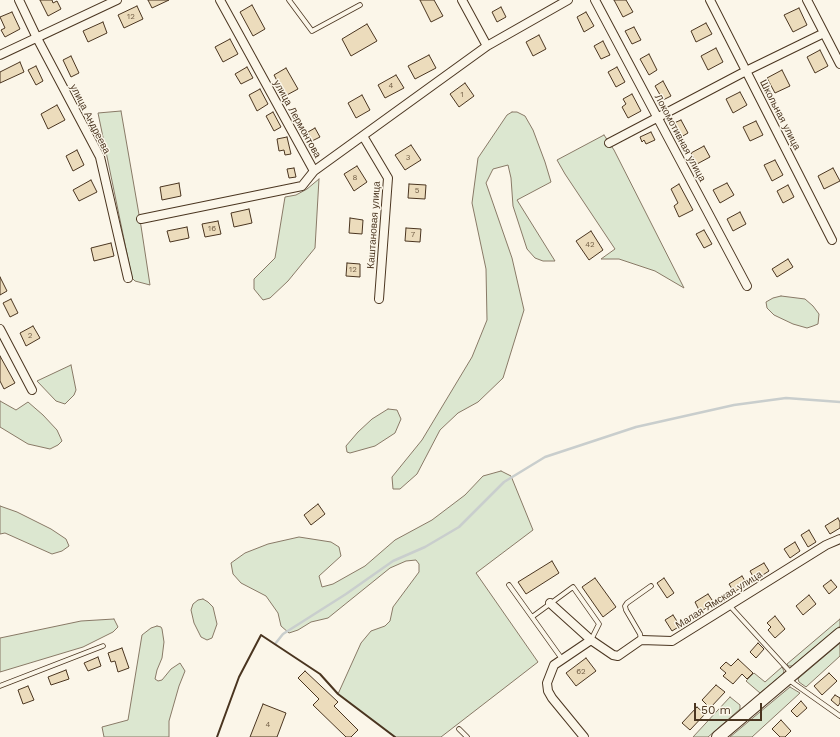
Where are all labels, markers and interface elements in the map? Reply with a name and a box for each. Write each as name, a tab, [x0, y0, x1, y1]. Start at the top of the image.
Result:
house number: 12	[127, 12, 135, 22]
street label: улица Лермонтова	[271, 78, 323, 160]
street label: Школьная улица	[757, 78, 803, 152]
house number: 4	[389, 81, 393, 91]
street label: улица Андреева	[67, 82, 113, 156]
house number: 1	[460, 90, 464, 100]
street label: Локомотивная улица	[652, 92, 708, 184]
house number: 3	[406, 153, 410, 163]
house number: 8	[353, 173, 357, 183]
street label: Каштановая улица	[365, 181, 383, 269]
house number: 5	[415, 186, 419, 196]
house number: 16	[208, 224, 216, 234]
house number: 7	[411, 230, 415, 240]
house number: 42	[585, 240, 595, 250]
house number: 12	[349, 265, 357, 275]
house number: 2	[28, 331, 32, 341]
street label: Малая Ямская улица	[674, 568, 764, 632]
house number: 62	[576, 667, 586, 677]
scale bar	[696, 695, 764, 721]
text: 50 m	[701, 703, 731, 717]
house number: 4	[266, 720, 270, 730]

